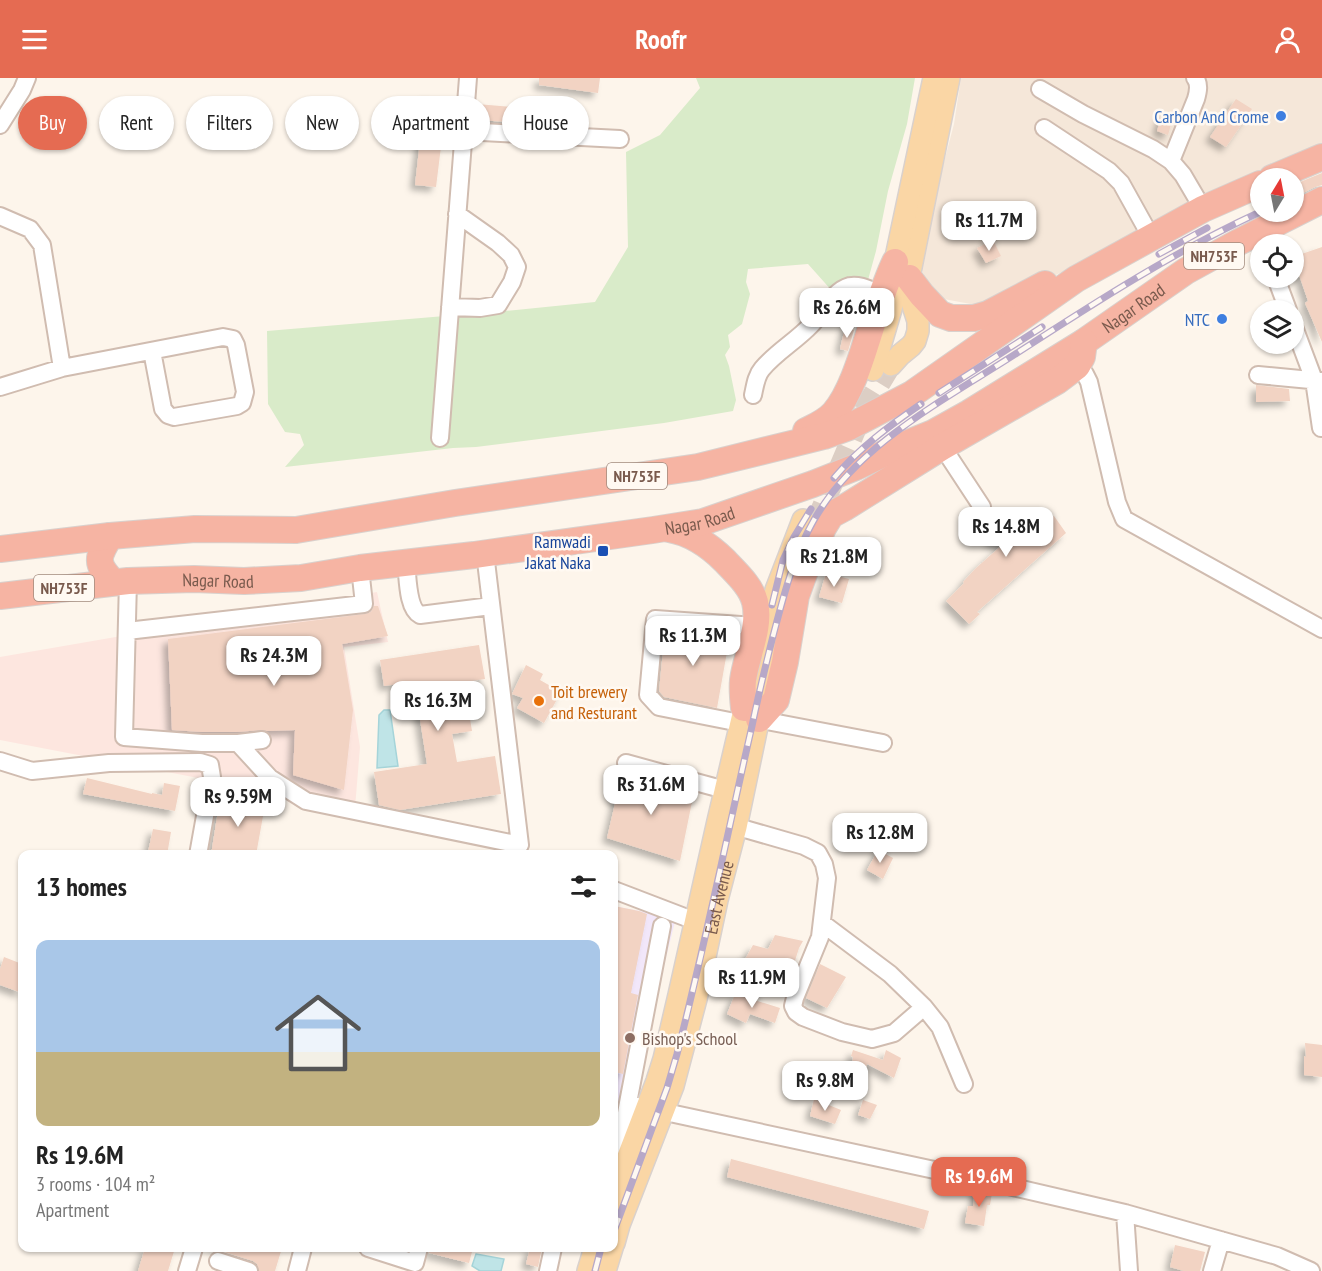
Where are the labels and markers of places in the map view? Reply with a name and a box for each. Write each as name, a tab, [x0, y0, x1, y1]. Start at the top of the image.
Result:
place label: Carbon And Crome	[1154, 105, 1269, 128]
marker: Carbon And Crome	[1274, 109, 1288, 123]
pin: Rs 11.7M	[927, 201, 1051, 252]
pin: Rs 26.6M	[785, 288, 909, 339]
place label: NTC	[1185, 308, 1210, 331]
marker: NTC	[1215, 312, 1229, 326]
pin: Rs 14.8M	[944, 507, 1068, 558]
place label: Ramwadi Jakat Naka	[524, 530, 591, 574]
pin: Rs 21.8M	[772, 537, 896, 588]
marker: Ramwadi Jakat Naka	[596, 544, 610, 558]
pin: Rs 11.3M	[631, 616, 755, 667]
pin: Rs 24.3M	[212, 636, 336, 687]
place label: Toit brewery and Resturant	[551, 680, 637, 724]
pin: Rs 16.3M	[376, 681, 500, 732]
marker: Toit brewery and Resturant	[532, 694, 546, 708]
pin: Rs 31.6M	[589, 765, 713, 816]
pin: Rs 9.59M	[176, 777, 300, 828]
pin: Rs 12.8M	[818, 813, 942, 864]
pin: Rs 11.9M	[690, 958, 814, 1009]
place label: Bishop's School	[642, 1027, 738, 1050]
marker: Bishop's School	[623, 1031, 637, 1045]
pin: Rs 9.8M	[770, 1061, 880, 1112]
pin: Rs 19.6M	[917, 1157, 1041, 1208]

